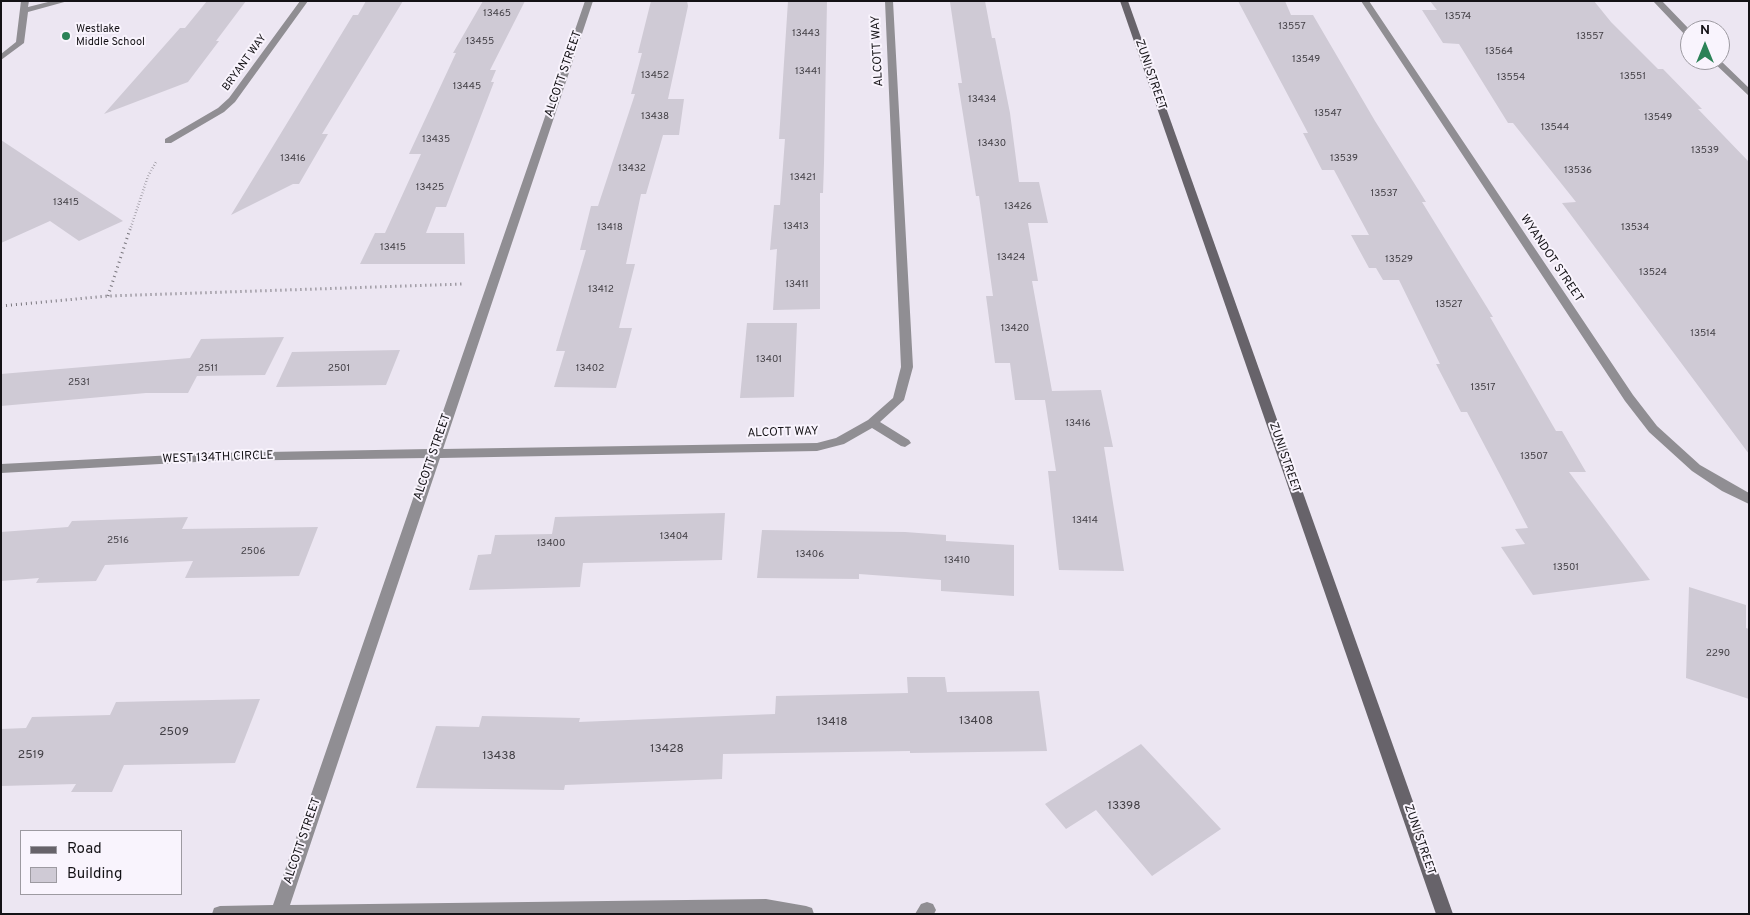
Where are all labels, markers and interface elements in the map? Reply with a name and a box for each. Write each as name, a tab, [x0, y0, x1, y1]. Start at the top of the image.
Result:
house number: 13465	[483, 8, 511, 20]
house number: 13574	[1445, 11, 1471, 23]
street label: ALCOTT WAY	[869, 15, 887, 87]
north arrow	[1680, 20, 1730, 70]
house number: 13557	[1278, 21, 1306, 33]
text: N	[1700, 22, 1710, 39]
place label: Westlake Middle School	[76, 23, 145, 49]
house number: 13443	[792, 28, 820, 40]
street label: ALCOTT STREET	[542, 29, 586, 119]
marker: Westlake Middle School	[60, 30, 72, 42]
house number: 13557	[1576, 31, 1604, 43]
street label: BRYANT WAY	[220, 32, 270, 94]
house number: 13455	[466, 36, 494, 48]
street label: ZUNI STREET	[1131, 38, 1169, 112]
house number: 13564	[1485, 46, 1513, 58]
house number: 13549	[1292, 54, 1320, 66]
house number: 13441	[795, 66, 821, 78]
house number: 13452	[641, 70, 669, 82]
house number: 13551	[1620, 71, 1646, 83]
house number: 13554	[1497, 72, 1525, 84]
house number: 13445	[453, 81, 481, 93]
house number: 13434	[968, 94, 996, 106]
house number: 13547	[1314, 108, 1342, 120]
house number: 13438	[641, 111, 669, 123]
house number: 13549	[1644, 112, 1672, 124]
house number: 13544	[1541, 122, 1569, 134]
house number: 13435	[422, 134, 450, 146]
house number: 13430	[978, 138, 1006, 150]
house number: 13539	[1691, 145, 1719, 157]
house number: 13416	[280, 153, 306, 165]
house number: 13539	[1330, 153, 1358, 165]
house number: 13432	[618, 163, 646, 175]
house number: 13536	[1564, 165, 1592, 177]
house number: 13421	[790, 172, 816, 184]
house number: 13425	[416, 182, 444, 194]
house number: 13537	[1370, 188, 1398, 200]
house number: 13415	[53, 197, 79, 209]
house number: 13426	[1004, 201, 1032, 213]
street label: WYANDOT STREET	[1516, 213, 1586, 305]
house number: 13413	[783, 221, 809, 233]
house number: 13418	[597, 222, 623, 234]
house number: 13534	[1621, 222, 1649, 234]
house number: 13415	[380, 242, 406, 254]
house number: 13424	[997, 252, 1025, 264]
house number: 13529	[1385, 254, 1413, 266]
house number: 13524	[1639, 267, 1667, 279]
house number: 13411	[785, 279, 809, 291]
house number: 13412	[588, 284, 614, 296]
house number: 13527	[1435, 299, 1463, 311]
house number: 13420	[1001, 323, 1029, 335]
house number: 13514	[1690, 328, 1716, 340]
house number: 13401	[756, 354, 782, 366]
house number: 2511	[198, 363, 218, 375]
house number: 2501	[328, 363, 350, 375]
house number: 13402	[576, 363, 604, 375]
house number: 2531	[68, 377, 90, 389]
house number: 13517	[1471, 382, 1495, 394]
street label: ALCOTT STREET	[411, 412, 455, 502]
house number: 13416	[1065, 418, 1091, 430]
street label: ZUNI STREET	[1265, 421, 1303, 495]
street label: ALCOTT WAY	[747, 425, 819, 441]
street label: WEST 134TH CIRCLE	[162, 449, 274, 467]
house number: 13507	[1520, 451, 1548, 463]
house number: 13414	[1072, 515, 1098, 527]
house number: 13404	[660, 531, 688, 543]
house number: 2516	[107, 535, 129, 547]
house number: 13400	[537, 538, 565, 550]
house number: 2506	[241, 546, 265, 558]
house number: 13406	[796, 549, 824, 561]
house number: 13410	[944, 555, 970, 567]
house number: 13501	[1553, 562, 1579, 574]
house number: 2290	[1706, 648, 1730, 660]
house number: 13408	[959, 715, 993, 729]
house number: 13418	[817, 716, 847, 730]
house number: 2509	[159, 726, 189, 740]
house number: 13428	[650, 743, 684, 757]
house number: 2519	[18, 749, 44, 763]
house number: 13438	[482, 750, 516, 764]
street label: ALCOTT STREET	[281, 796, 325, 886]
house number: 13398	[1107, 800, 1141, 814]
street label: ZUNI STREET	[1400, 803, 1438, 877]
legend	[20, 830, 182, 895]
text: Road	[67, 840, 102, 859]
text: Building	[67, 865, 122, 884]

